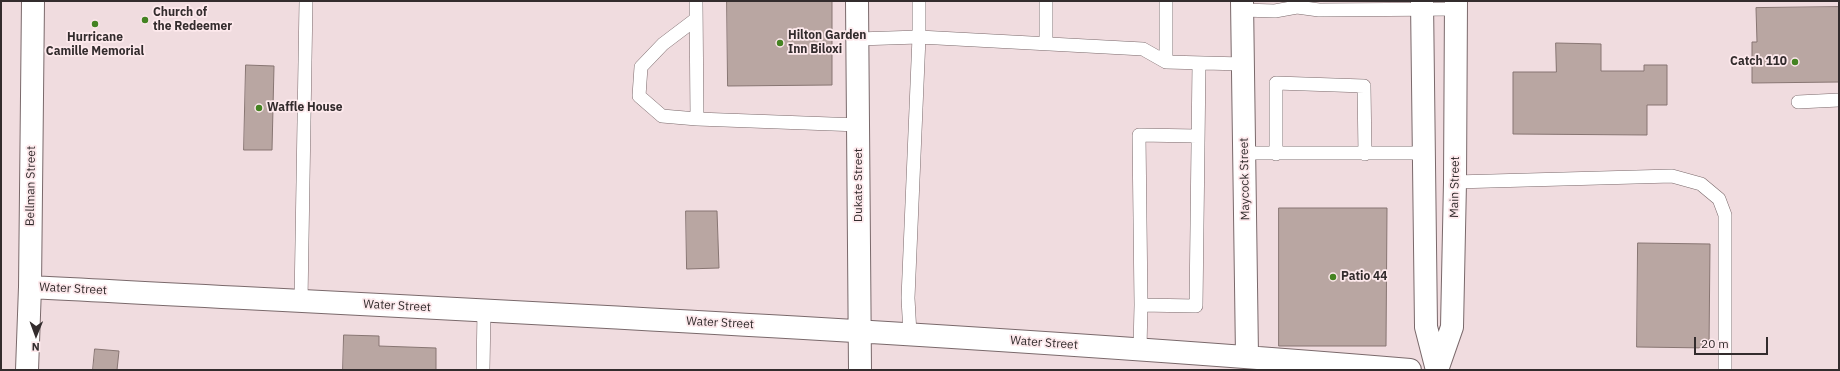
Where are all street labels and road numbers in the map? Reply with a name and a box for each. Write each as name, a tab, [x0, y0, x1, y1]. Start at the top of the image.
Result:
street label: Maycock Street	[1237, 137, 1253, 221]
street label: Bellman Street	[23, 146, 39, 226]
street label: Dukate Street	[852, 148, 866, 222]
street label: Main Street	[1447, 156, 1463, 218]
street label: Water Street	[39, 280, 107, 298]
street label: Water Street	[363, 297, 431, 315]
street label: Water Street	[686, 314, 754, 332]
street label: Water Street	[1010, 333, 1078, 353]

